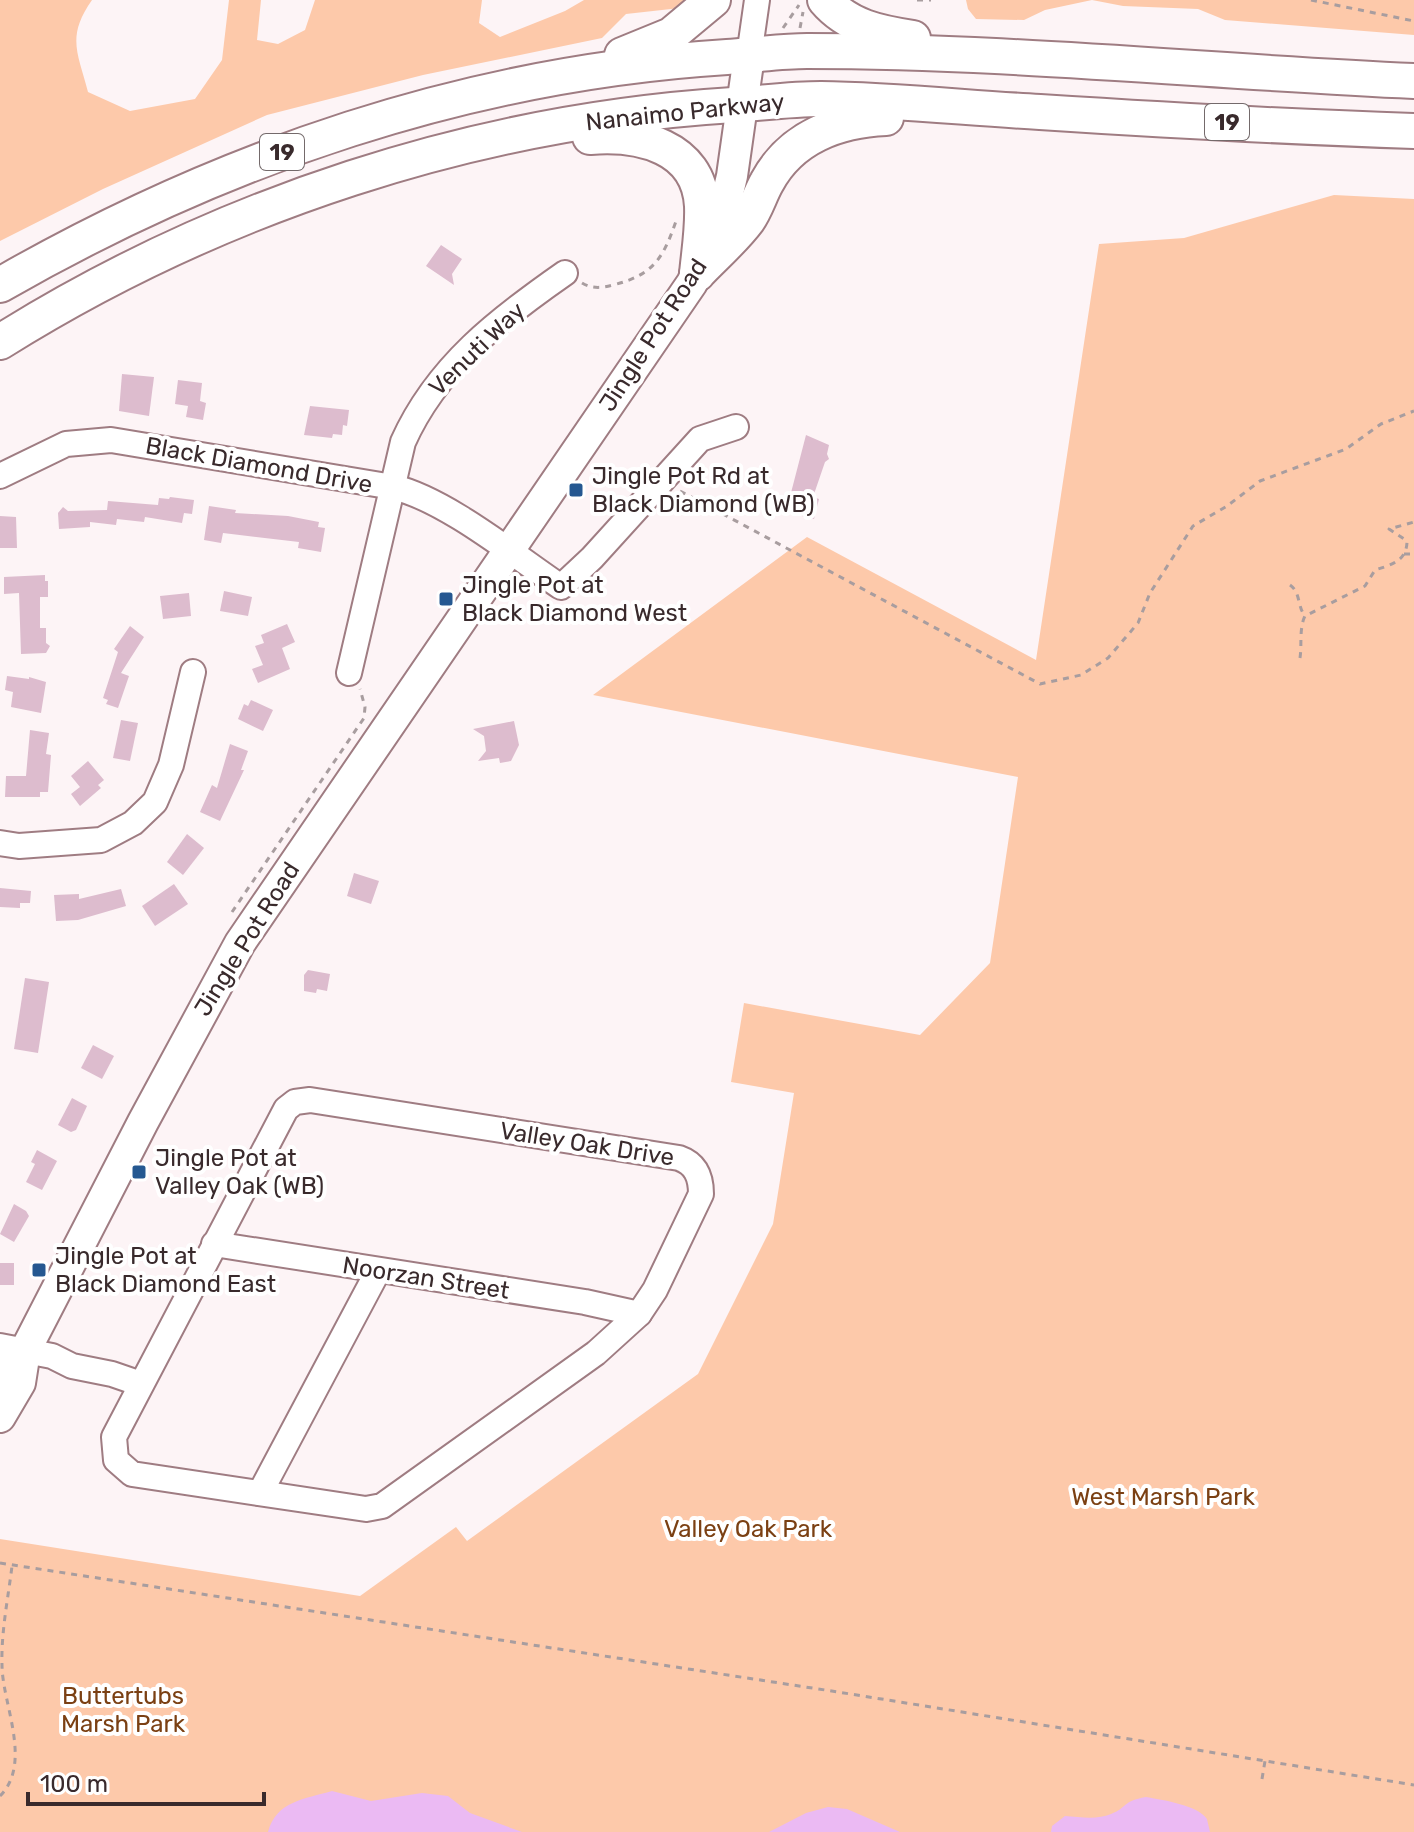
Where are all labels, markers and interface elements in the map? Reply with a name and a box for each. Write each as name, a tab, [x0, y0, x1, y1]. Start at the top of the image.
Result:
street label: Nanaimo Parkway	[584, 88, 786, 136]
road number: 19	[1205, 104, 1249, 140]
road number: 19	[260, 134, 304, 170]
street label: Jingle Pot Road	[593, 254, 713, 416]
street label: Venuti Way	[423, 296, 531, 402]
street label: Black Diamond Drive	[144, 431, 374, 499]
place label: Jingle Pot Rd at Black Diamond (WB)	[592, 462, 815, 518]
marker: Jingle Pot Rd at Black Diamond (WB)	[567, 481, 585, 499]
place label: Jingle Pot at Black Diamond West	[462, 571, 687, 627]
marker: Jingle Pot at Black Diamond West	[437, 590, 455, 608]
street label: Jingle Pot Road	[188, 857, 306, 1021]
street label: Valley Oak Drive	[498, 1116, 676, 1172]
place label: Jingle Pot at Valley Oak (WB)	[155, 1144, 324, 1200]
marker: Jingle Pot at Valley Oak (WB)	[130, 1163, 148, 1181]
place label: Jingle Pot at Black Diamond East	[55, 1242, 276, 1298]
street label: Noorzan Street	[341, 1251, 511, 1305]
marker: Jingle Pot at Black Diamond East	[30, 1261, 48, 1279]
park label: West Marsh Park	[1071, 1483, 1255, 1511]
park label: Valley Oak Park	[664, 1515, 833, 1543]
park label: Buttertubs Marsh Park	[61, 1682, 186, 1738]
scale bar	[28, 1756, 264, 1806]
text: 100 m	[40, 1770, 108, 1798]

